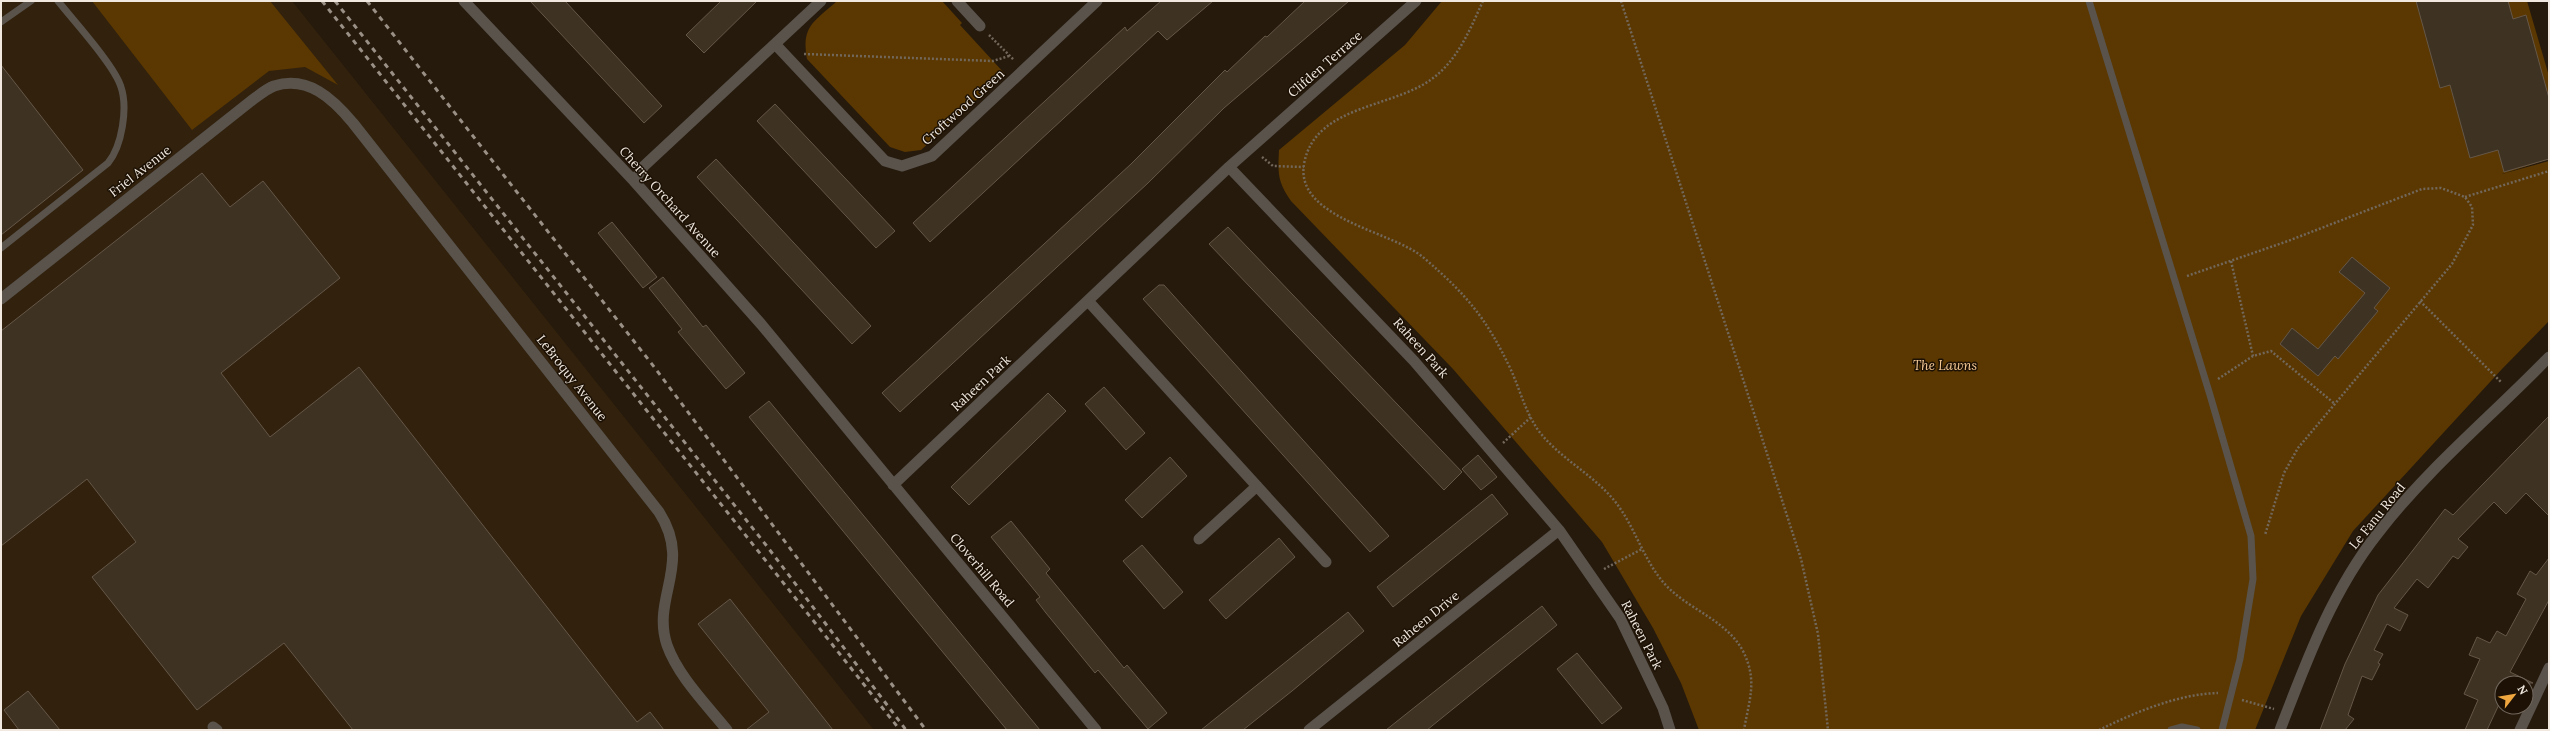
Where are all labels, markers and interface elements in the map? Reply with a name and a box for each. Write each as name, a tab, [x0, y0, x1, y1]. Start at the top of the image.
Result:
street label: Clifden Terrace	[1284, 27, 1366, 101]
street label: Croftwood Green	[918, 65, 1008, 149]
street label: Friel Avenue	[105, 141, 175, 201]
street label: Cherry Orchard Avenue	[616, 143, 724, 261]
street label: Raheen Park	[1390, 314, 1452, 382]
street label: LeBroquy Avenue	[533, 331, 611, 425]
street label: Raheen Park	[948, 351, 1014, 415]
park label: The Lawns	[1913, 357, 1977, 374]
street label: Le Fanu Road	[2345, 479, 2409, 553]
street label: Cloverhill Road	[946, 530, 1018, 611]
street label: Raheen Drive	[1389, 587, 1463, 651]
street label: Raheen Park	[1617, 598, 1667, 672]
north arrow	[2494, 675, 2534, 715]
text: N	[2514, 683, 2531, 698]

